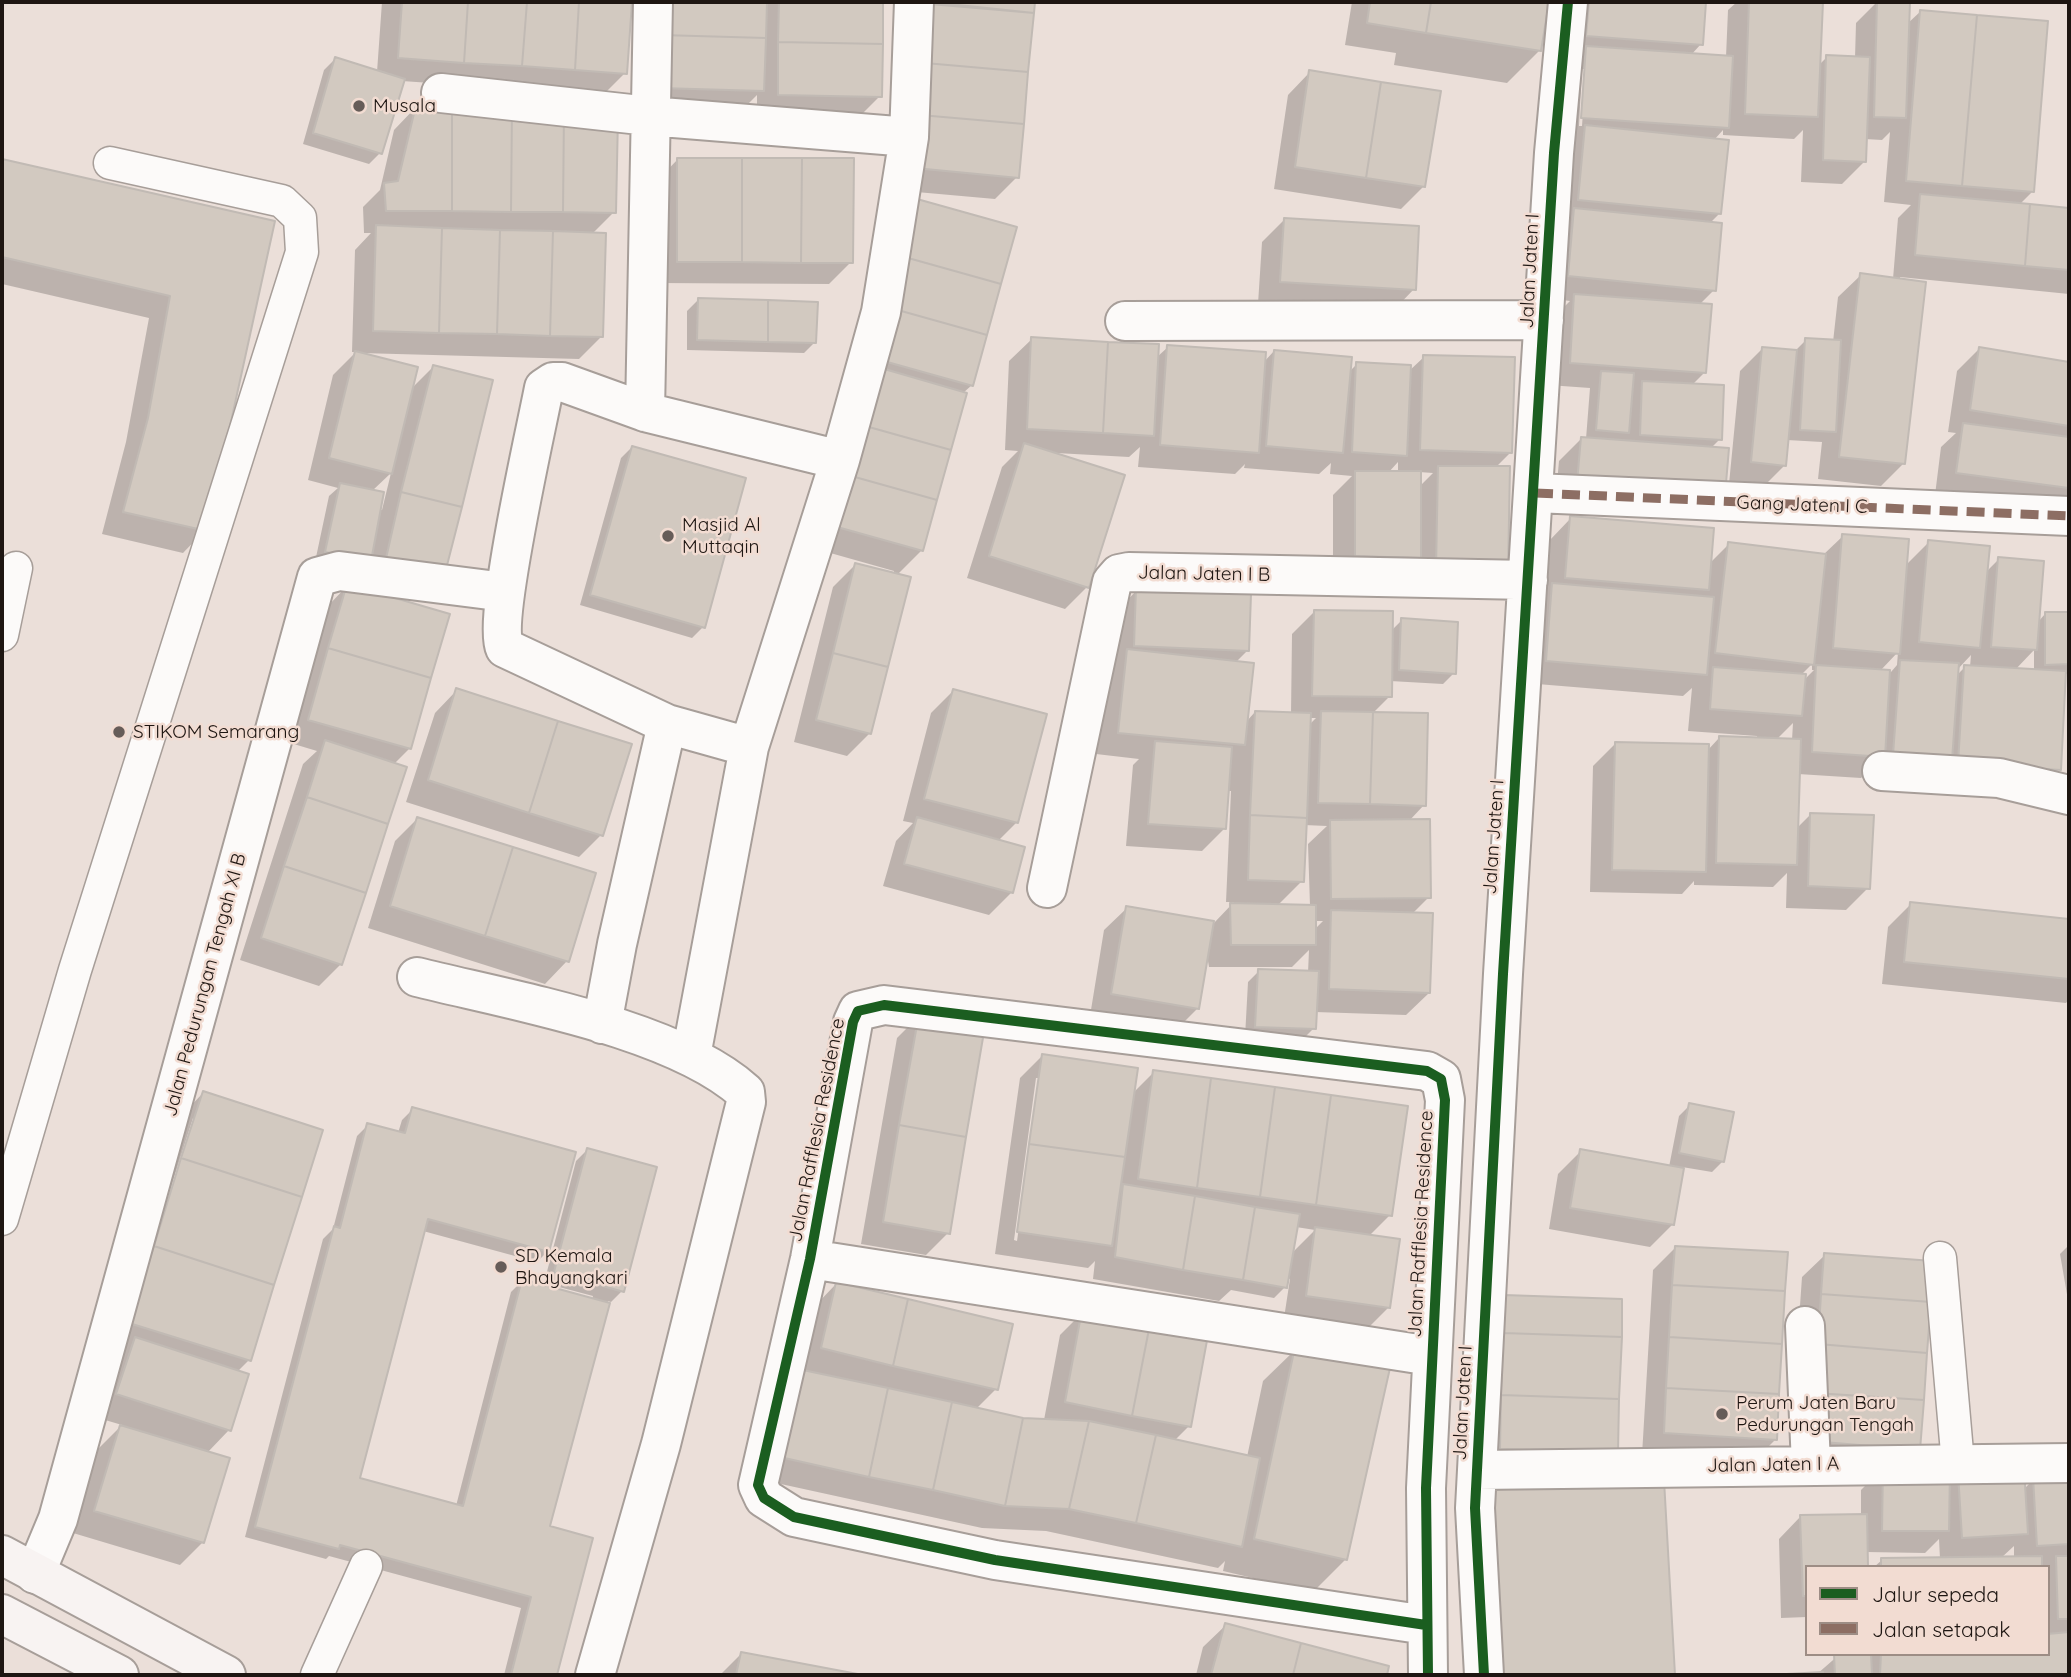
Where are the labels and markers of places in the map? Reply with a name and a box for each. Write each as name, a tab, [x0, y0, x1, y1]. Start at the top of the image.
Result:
place label: Musala	[373, 95, 436, 117]
marker: Musala	[351, 98, 367, 114]
place label: Masjid Al Muttaqin	[682, 514, 761, 558]
marker: Masjid Al Muttaqin	[660, 528, 676, 544]
place label: STIKOM Semarang	[133, 721, 299, 743]
marker: STIKOM Semarang	[111, 724, 127, 740]
place label: SD Kemala Bhayangkari	[515, 1245, 628, 1289]
marker: SD Kemala Bhayangkari	[493, 1259, 509, 1275]
place label: Perum Jaten Baru Pedurungan Tengah	[1736, 1392, 1914, 1436]
marker: Perum Jaten Baru Pedurungan Tengah	[1714, 1406, 1730, 1422]

